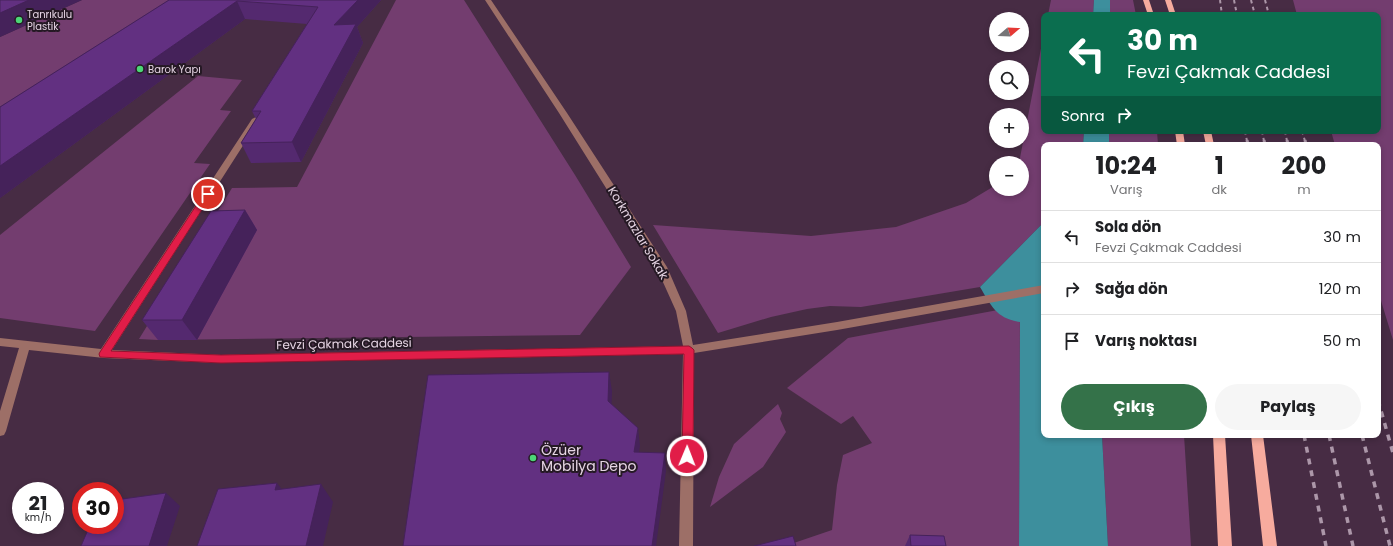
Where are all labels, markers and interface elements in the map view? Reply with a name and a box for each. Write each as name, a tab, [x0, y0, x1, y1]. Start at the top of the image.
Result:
place label: Tanrıkulu Plastik	[27, 7, 72, 34]
north arrow	[989, 12, 1029, 52]
map controls	[989, 12, 1029, 196]
marker: Tanrıkulu Plastik	[14, 15, 24, 25]
text: 30 m	[1127, 21, 1198, 60]
icon: left	[1061, 28, 1113, 80]
text: Fevzi Çakmak Caddesi	[1127, 59, 1330, 84]
button: search	[989, 60, 1029, 100]
place label: Barok Yapı	[148, 62, 201, 77]
marker: Barok Yapı	[135, 64, 145, 74]
icon: right	[1113, 104, 1135, 126]
text: Sonra	[1061, 105, 1105, 126]
button: +	[989, 108, 1029, 148]
text: 10:24	[1096, 149, 1157, 182]
text: 1	[1215, 149, 1224, 182]
text: 200	[1281, 149, 1326, 182]
button: −	[989, 156, 1029, 196]
pin	[191, 177, 225, 211]
text: Varış	[1110, 180, 1142, 199]
text: dk	[1211, 180, 1227, 199]
text: m	[1297, 180, 1311, 199]
icon: arrive	[197, 183, 219, 205]
street label: Korkmazlar Sokak	[604, 183, 673, 283]
text: Sola dön	[1095, 216, 1161, 237]
icon: left	[1061, 226, 1083, 248]
text: 30 m	[1323, 226, 1361, 247]
text: Fevzi Çakmak Caddesi	[1095, 238, 1242, 257]
icon: right	[1061, 278, 1083, 300]
text: Sağa dön	[1095, 278, 1168, 299]
text: 120 m	[1319, 278, 1361, 299]
icon: arrive	[1061, 330, 1083, 352]
text: Varış noktası	[1095, 330, 1197, 351]
text: 50 m	[1323, 330, 1361, 351]
street label: Fevzi Çakmak Caddesi	[276, 334, 412, 353]
button: Çıkış	[1061, 384, 1207, 430]
button: Paylaş	[1215, 384, 1361, 430]
position arrow	[666, 435, 708, 477]
place label: Özüer Mobilya Depo	[541, 440, 636, 476]
marker: Özüer Mobilya Depo	[528, 453, 538, 463]
speed limit sign: 30	[72, 482, 124, 534]
text: 21	[29, 489, 47, 517]
text: km/h	[25, 510, 51, 525]

